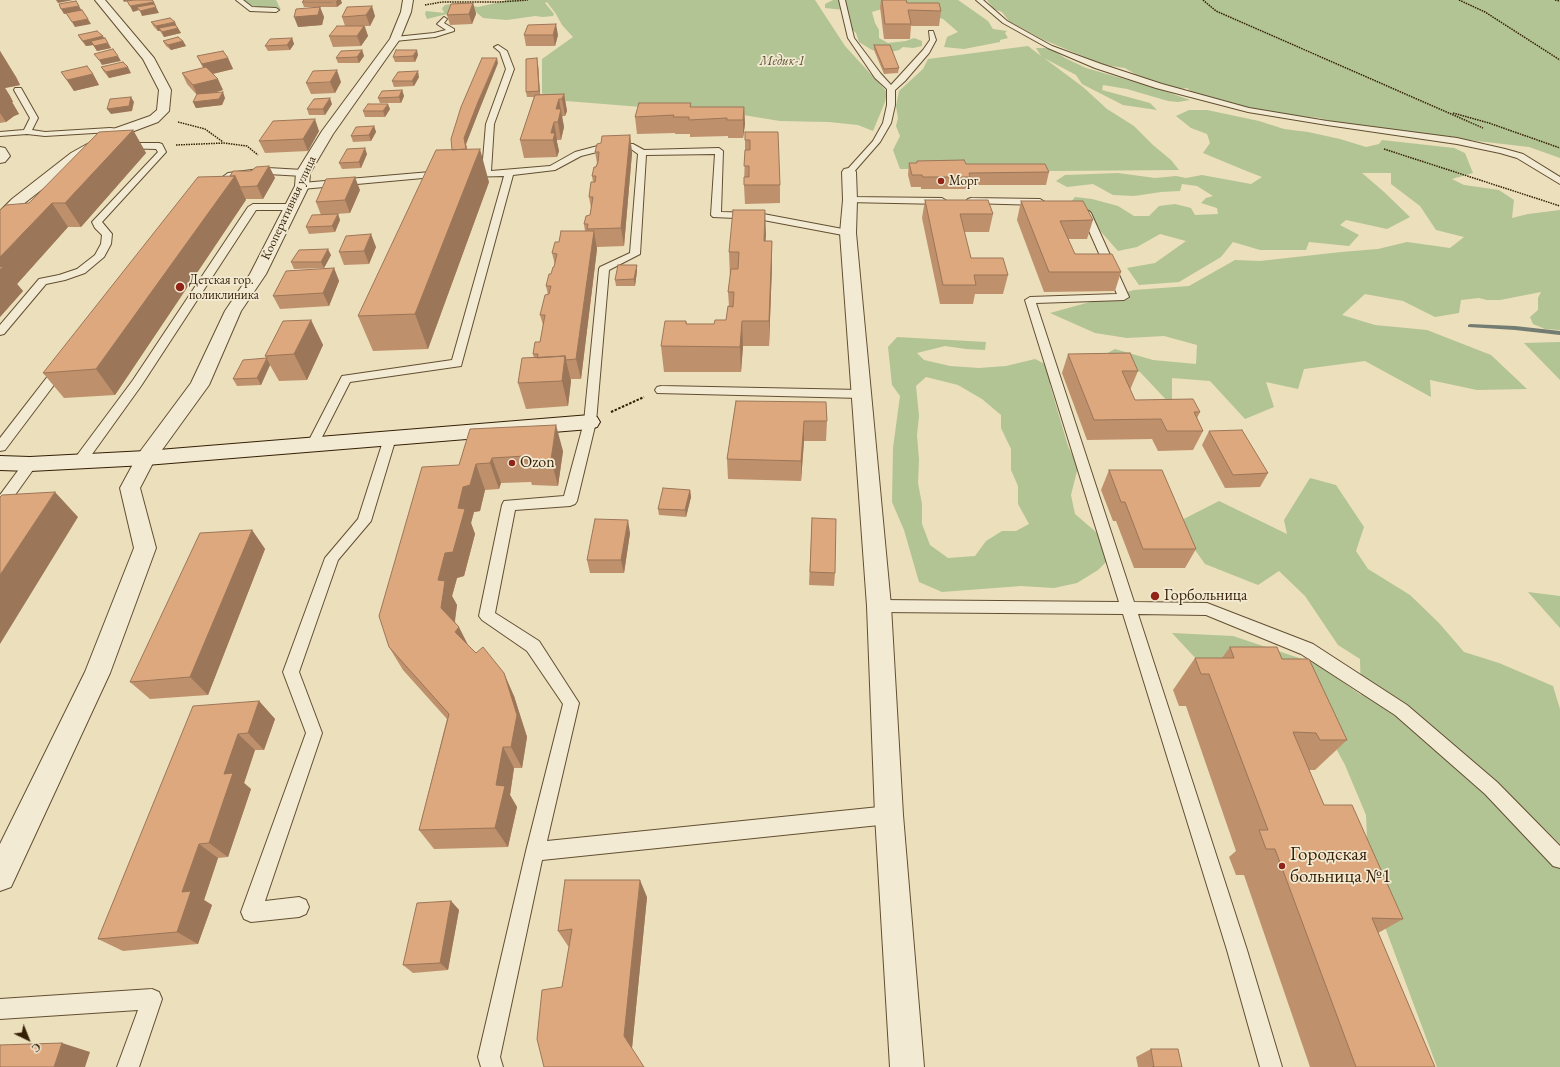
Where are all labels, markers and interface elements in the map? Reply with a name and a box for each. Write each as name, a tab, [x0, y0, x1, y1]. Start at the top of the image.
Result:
park label: Медик-1	[760, 53, 804, 69]
street label: Кооперативная улица	[258, 154, 320, 262]
place label: Морг	[949, 173, 978, 189]
marker: Морг	[936, 176, 946, 186]
place label: Детская гор. поликлиника	[189, 272, 259, 303]
marker: Детская гор. поликлиника	[174, 281, 186, 293]
place label: Ozon	[520, 453, 555, 473]
marker: Ozon	[507, 458, 517, 468]
place label: Горбольница	[1164, 586, 1247, 606]
marker: Горбольница	[1149, 590, 1161, 602]
place label: Городская больница №1	[1290, 844, 1391, 888]
marker: Городская больница №1	[1277, 861, 1287, 871]
north arrow	[8, 1019, 48, 1059]
text: С	[29, 1040, 44, 1056]

